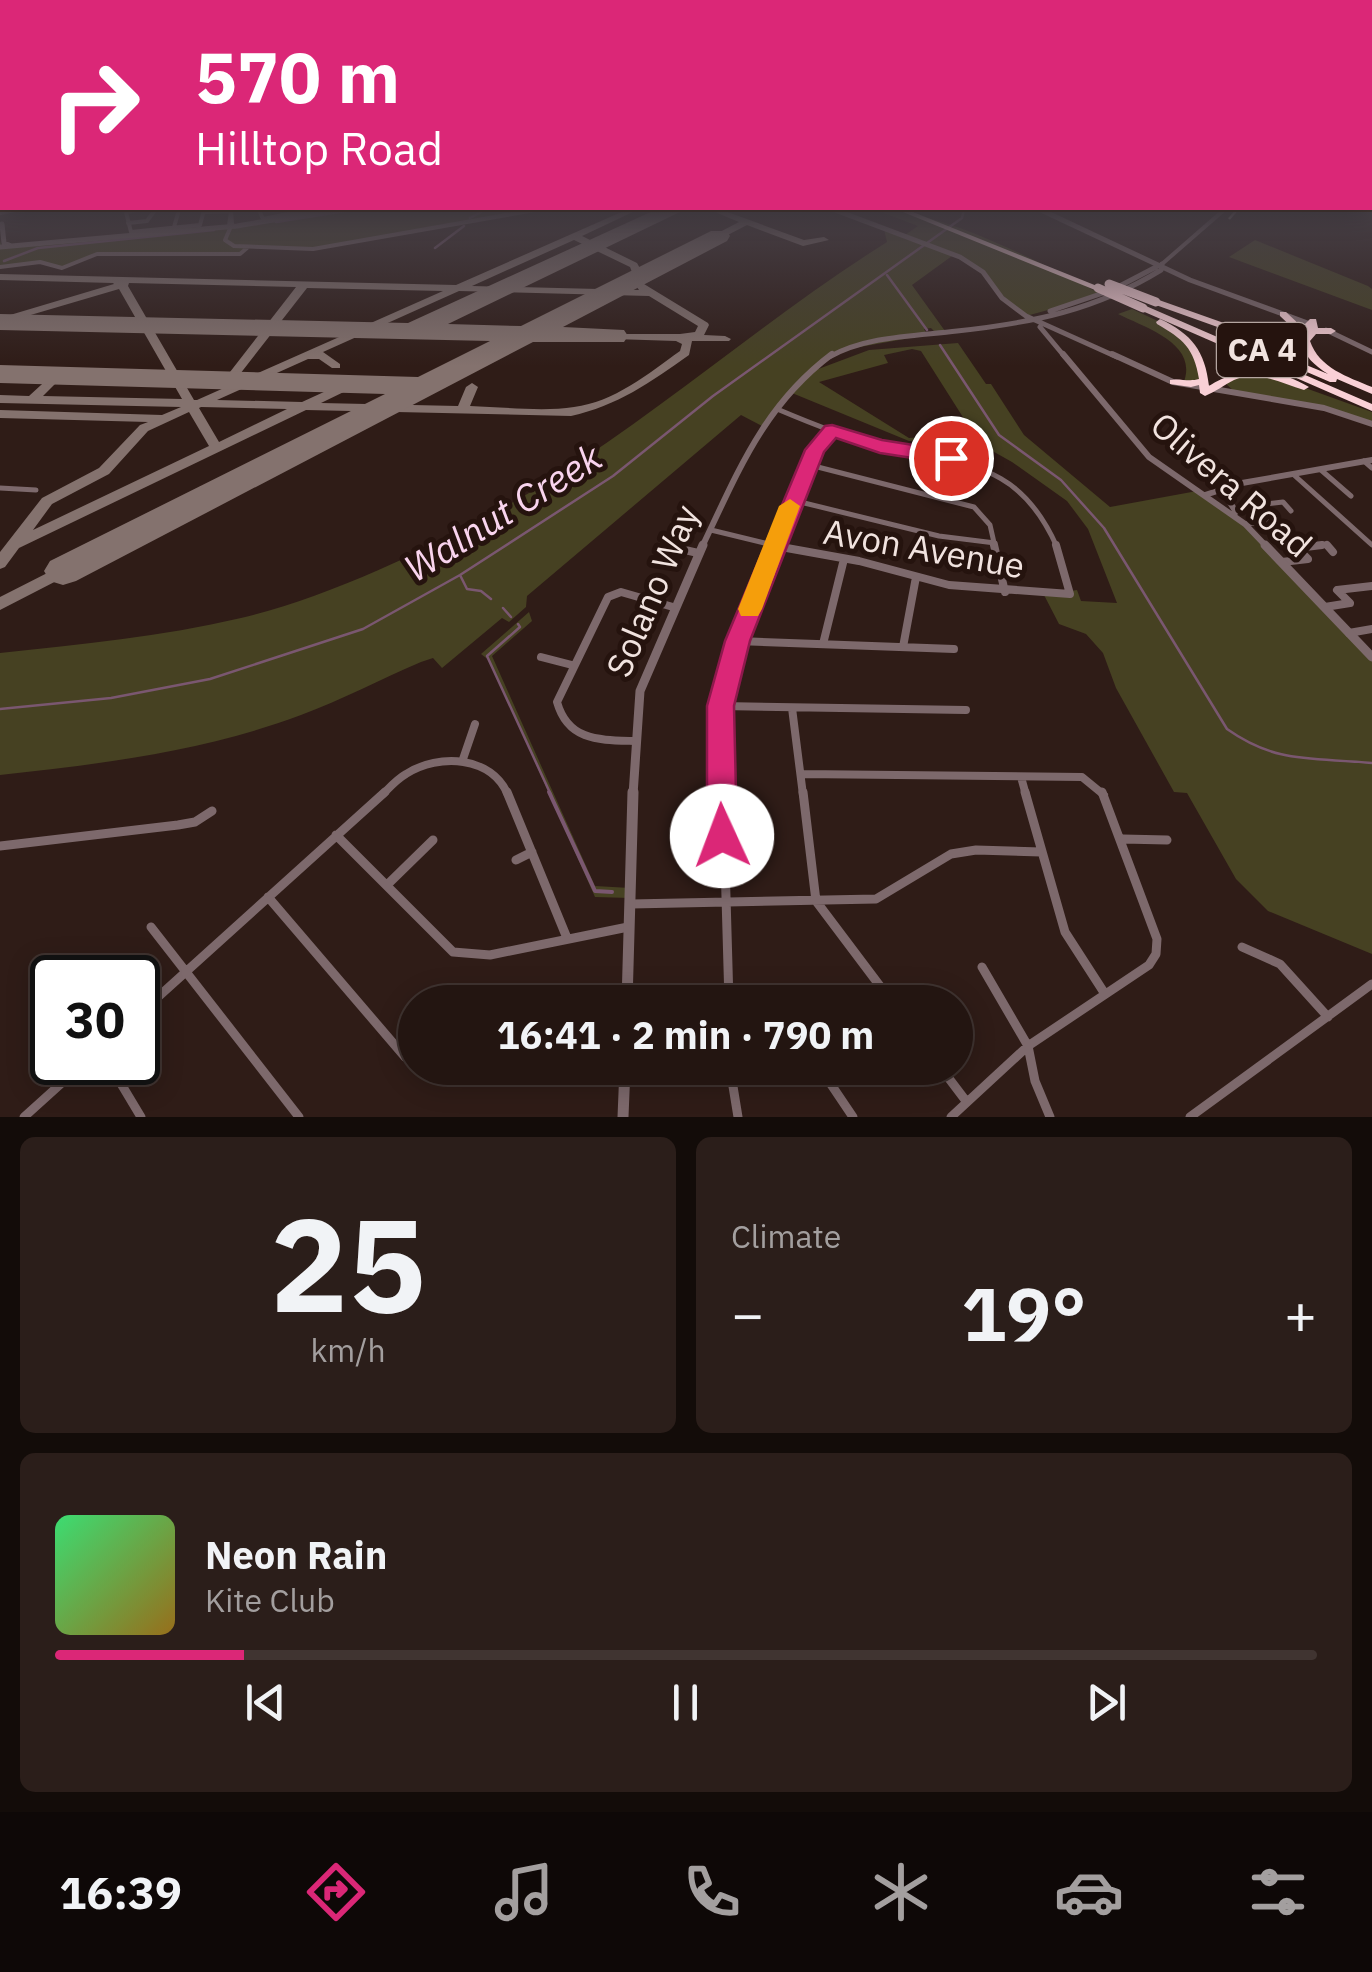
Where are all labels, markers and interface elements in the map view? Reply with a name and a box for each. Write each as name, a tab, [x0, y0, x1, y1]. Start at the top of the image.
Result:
text: 570 m	[195, 31, 400, 122]
icon: right	[30, 40, 160, 170]
text: Hilltop Road	[195, 119, 443, 177]
road number: CA 4	[1217, 323, 1307, 377]
street label: Olivera Road	[1141, 402, 1322, 567]
pin	[909, 416, 994, 501]
water label: Walnut Creek	[394, 431, 611, 592]
icon: arrive	[924, 431, 979, 486]
street label: Solano Way	[595, 498, 709, 684]
street label: Avon Avenue	[820, 508, 1028, 588]
position arrow	[670, 784, 774, 888]
speed limit sign: 30	[30, 955, 160, 1085]
text: 16:41 · 2 min · 790 m	[497, 1010, 874, 1059]
text: 25	[270, 1179, 426, 1348]
text: Climate	[731, 1215, 841, 1257]
text: 19°	[961, 1264, 1087, 1362]
text: −	[731, 1278, 764, 1349]
text: +	[1284, 1278, 1317, 1349]
text: km/h	[310, 1329, 386, 1371]
text: Neon Rain	[205, 1530, 387, 1579]
text: Kite Club	[205, 1579, 335, 1621]
icon: previous	[238, 1675, 293, 1730]
icon: pause	[658, 1675, 713, 1730]
icon: next	[1079, 1675, 1134, 1730]
icon: directions	[301, 1857, 371, 1927]
icon: music	[489, 1857, 559, 1927]
icon: phone	[677, 1857, 747, 1927]
icon: climate	[866, 1857, 936, 1927]
icon: car	[1054, 1857, 1124, 1927]
icon: filters	[1243, 1857, 1313, 1927]
text: 16:39	[59, 1863, 182, 1921]

